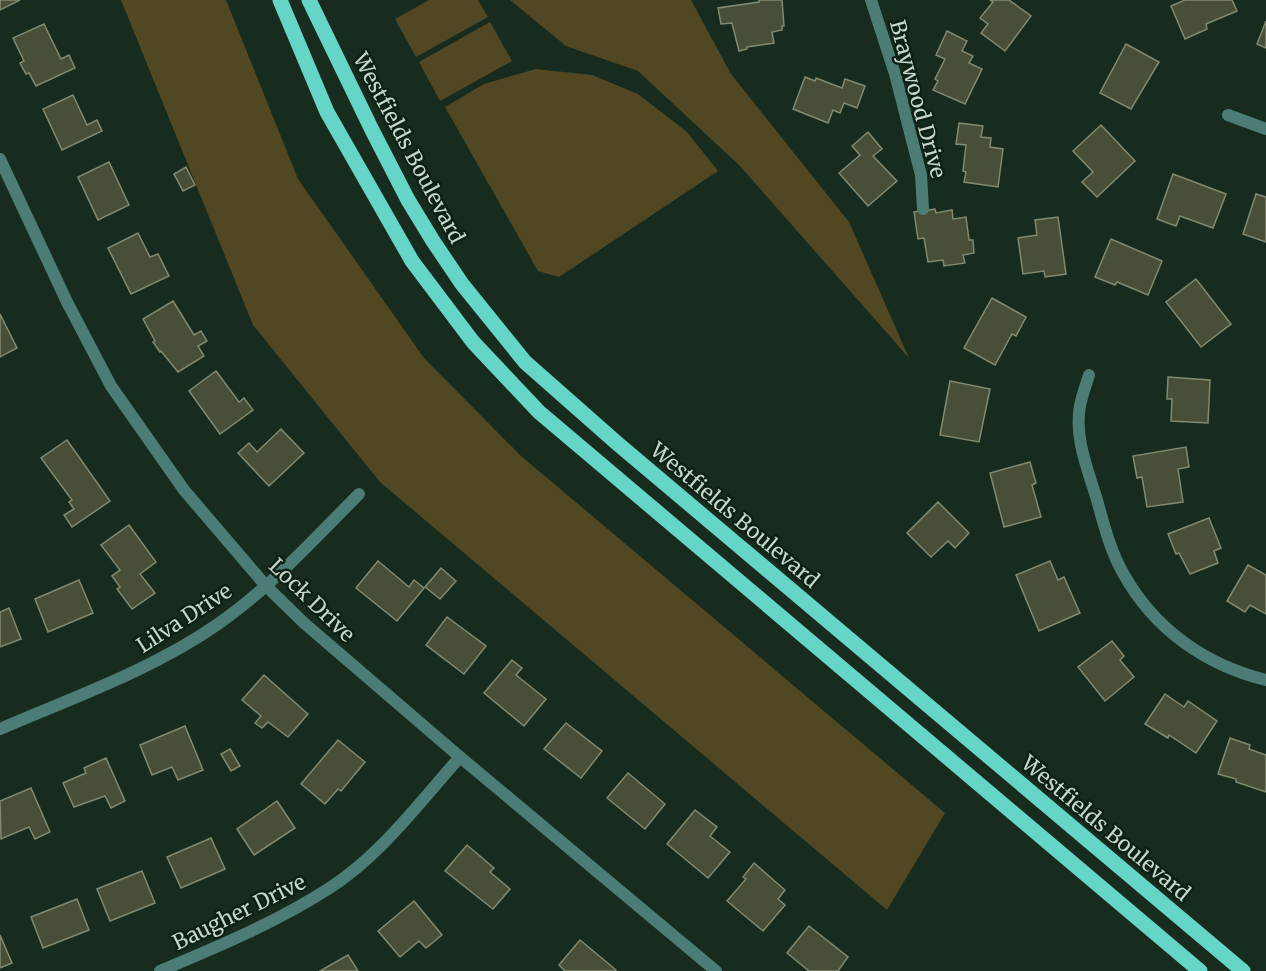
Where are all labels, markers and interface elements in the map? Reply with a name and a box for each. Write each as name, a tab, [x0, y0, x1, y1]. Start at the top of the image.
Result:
street label: Braywood Drive	[884, 17, 952, 181]
street label: Westfields Boulevard	[347, 47, 471, 248]
street label: Westfields Boulevard	[644, 436, 825, 594]
street label: Lock Drive	[263, 552, 361, 648]
street label: Lilva Drive	[131, 577, 237, 659]
street label: Westfields Boulevard	[1015, 749, 1196, 907]
street label: Baugher Drive	[168, 868, 310, 956]

